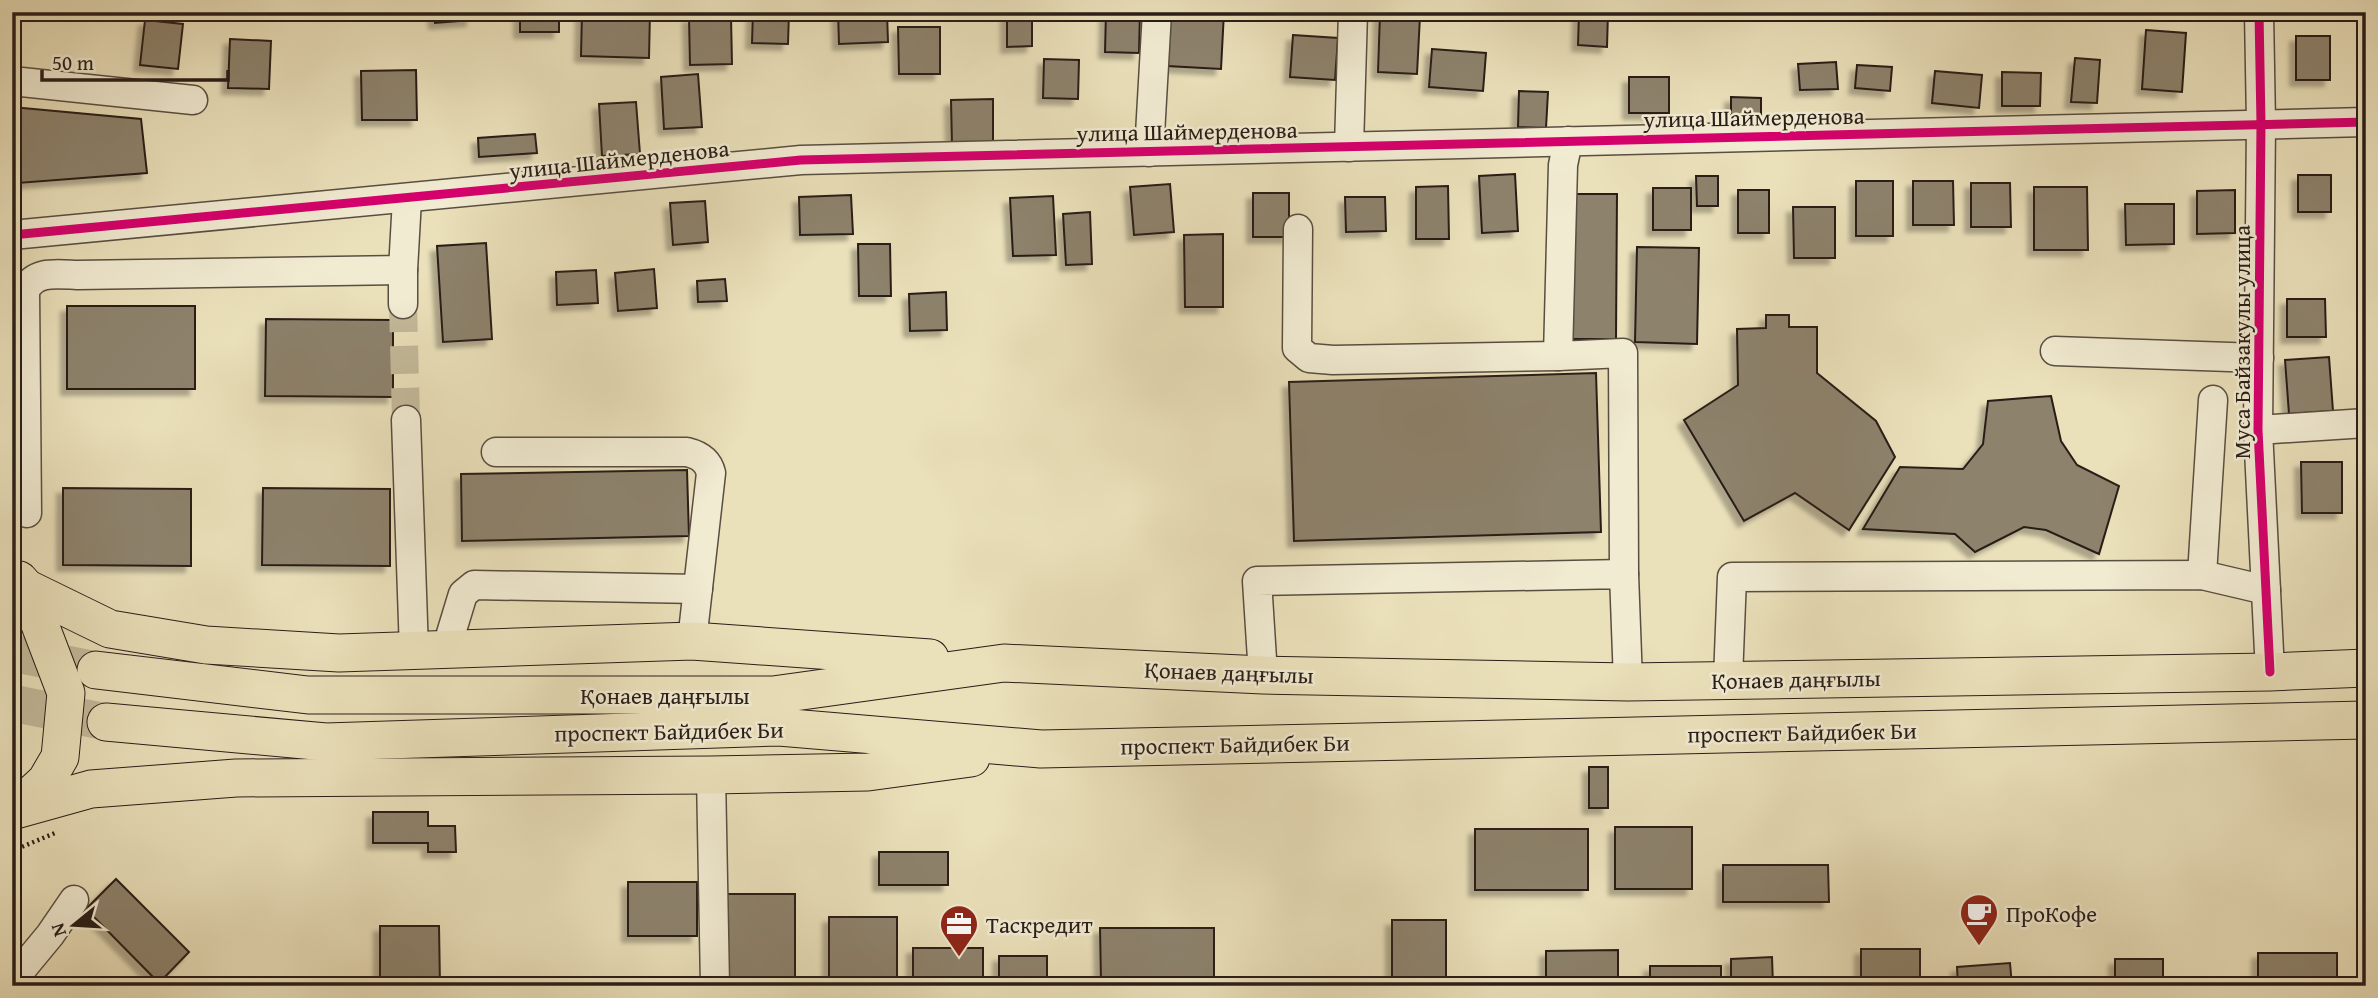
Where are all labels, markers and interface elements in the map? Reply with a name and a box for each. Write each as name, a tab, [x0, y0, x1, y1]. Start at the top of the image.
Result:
scale bar	[42, 38, 228, 82]
text: 50 m	[52, 47, 94, 78]
street label: улица Шаймерденова	[1642, 99, 1865, 135]
street label: улица Шаймерденова	[1075, 113, 1298, 149]
street label: улица Шаймерденова	[506, 131, 731, 187]
street label: Муса Байзакулы улица	[2225, 225, 2258, 459]
street label: Қонаев даңғылы	[1144, 653, 1314, 691]
street label: Қонаев даңғылы	[1711, 661, 1881, 697]
street label: Қонаев даңғылы	[580, 679, 750, 712]
street label: проспект Байдибек Би	[554, 712, 784, 750]
street label: проспект Байдибек Би	[1687, 713, 1917, 751]
street label: проспект Байдибек Би	[1120, 725, 1350, 763]
north arrow	[38, 890, 108, 960]
cafe icon: ПроКофе	[1958, 892, 2000, 947]
place label: ПроКофе	[2006, 897, 2097, 930]
office icon: Таскредит	[938, 903, 980, 958]
place label: Таскредит	[986, 908, 1093, 941]
text: N	[42, 920, 73, 941]

